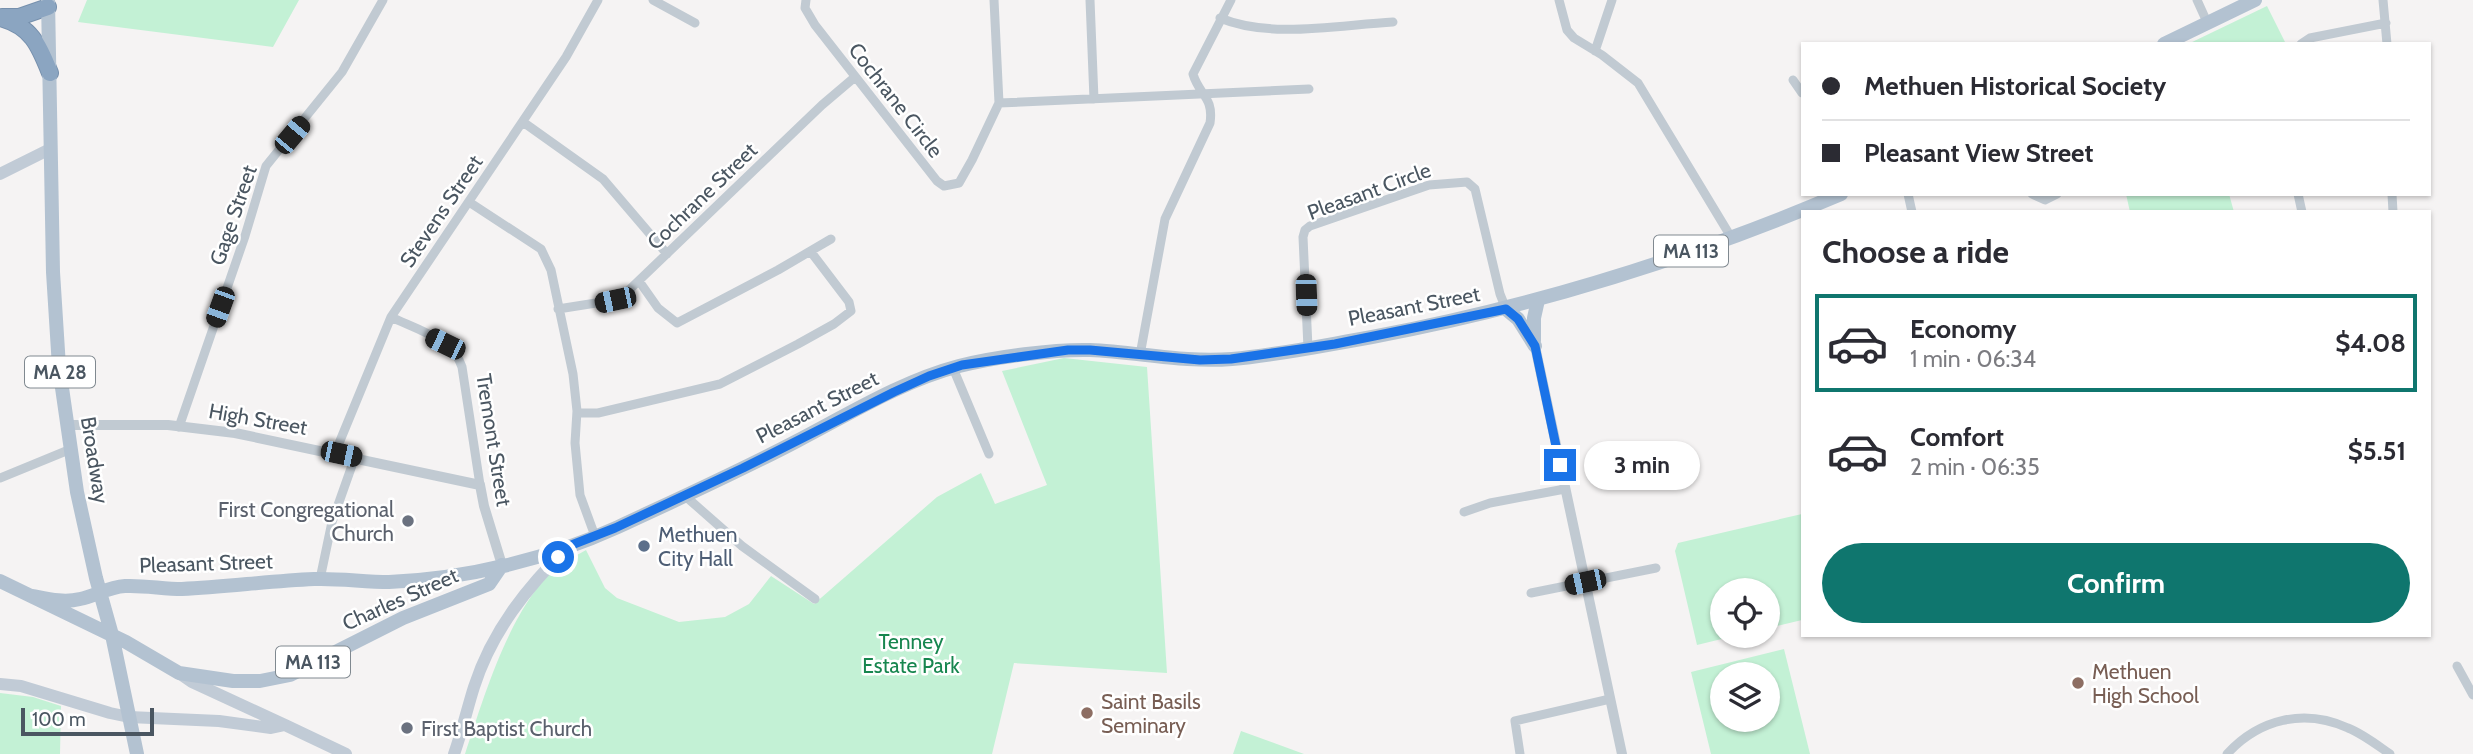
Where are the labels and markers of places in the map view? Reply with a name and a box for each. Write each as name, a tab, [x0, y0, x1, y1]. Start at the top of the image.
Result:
place label: First Congregational Church	[218, 497, 394, 546]
marker: First Congregational Church	[400, 513, 416, 529]
place label: Methuen City Hall	[658, 522, 738, 571]
marker: Methuen City Hall	[636, 538, 652, 554]
place label: Methuen High School	[2092, 659, 2199, 708]
marker: Methuen High School	[2070, 675, 2086, 691]
place label: Saint Basils Seminary	[1101, 689, 1201, 738]
marker: Saint Basils Seminary	[1079, 705, 1095, 721]
place label: First Baptist Church	[421, 716, 592, 741]
marker: First Baptist Church	[399, 720, 415, 736]

